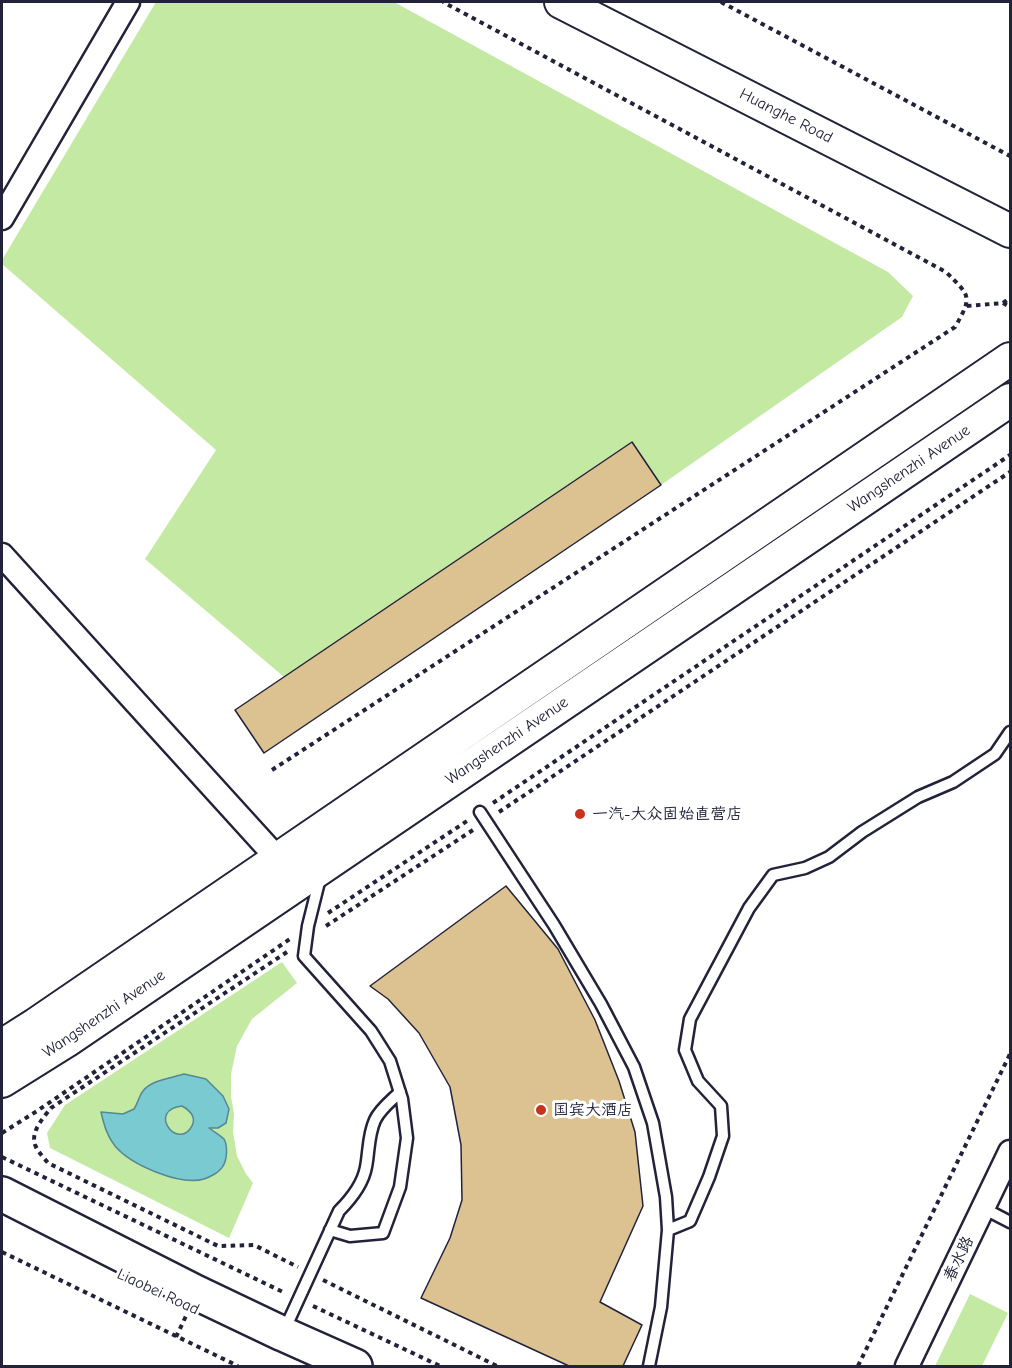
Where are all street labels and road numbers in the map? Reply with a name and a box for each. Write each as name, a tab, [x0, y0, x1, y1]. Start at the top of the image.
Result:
street label: Huanghe Road	[736, 84, 836, 148]
street label: Wangshenzhi Avenue	[844, 421, 974, 517]
street label: Wangshenzhi Avenue	[442, 693, 572, 789]
street label: Wangshenzhi Avenue	[39, 966, 169, 1062]
street label: 春水路	[940, 1233, 978, 1285]
street label: Liaobei Road	[114, 1265, 202, 1319]

